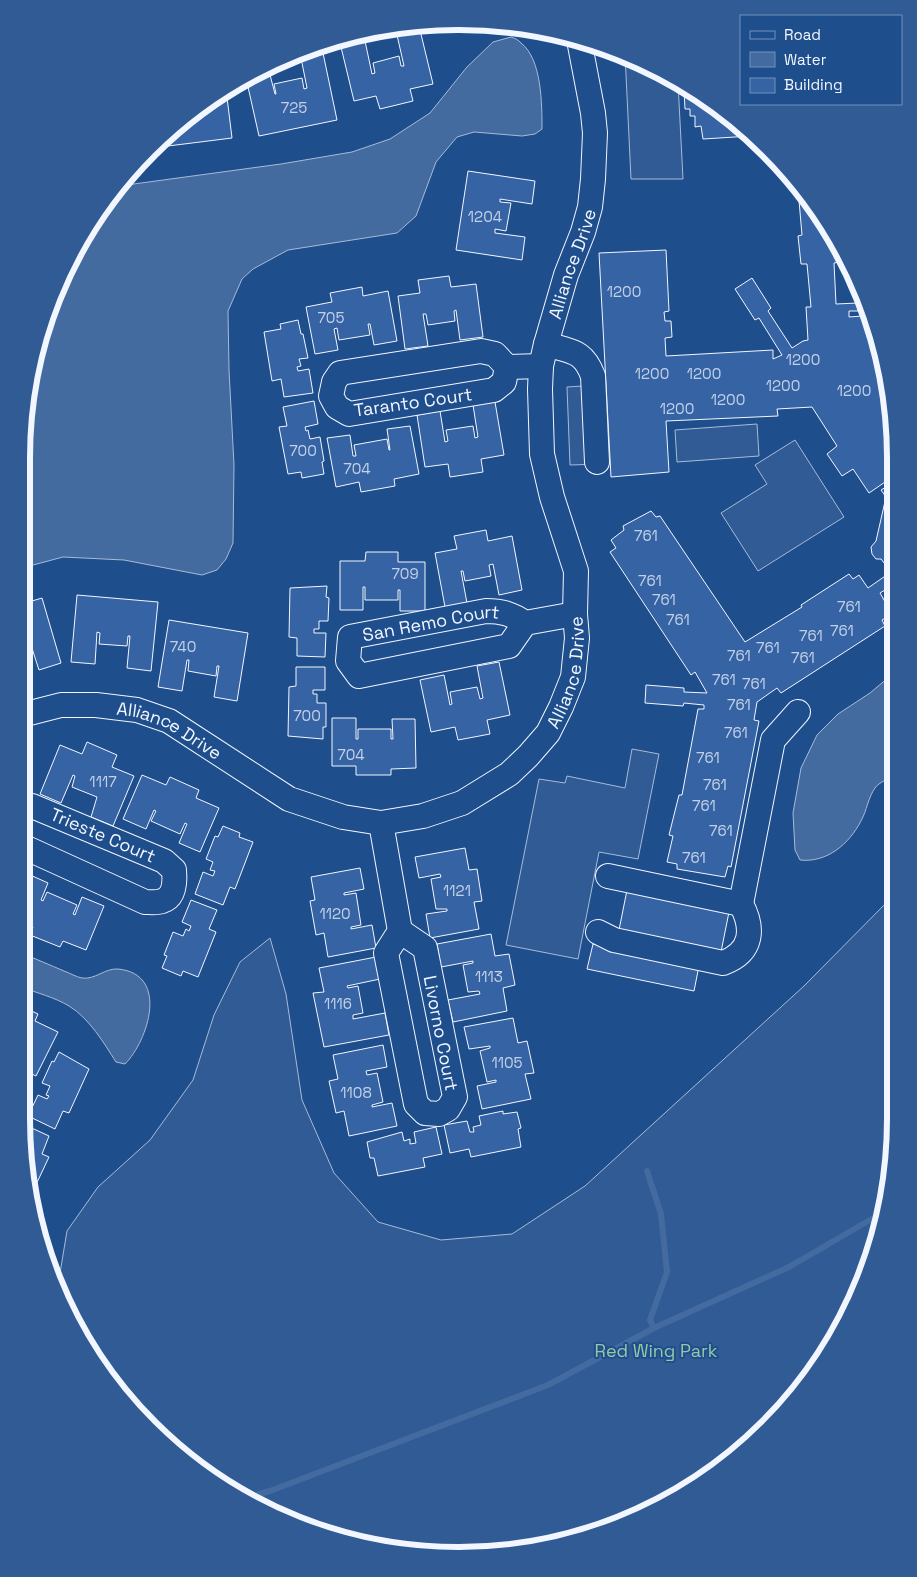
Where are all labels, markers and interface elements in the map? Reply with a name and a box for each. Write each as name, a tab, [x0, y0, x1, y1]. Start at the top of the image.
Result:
legend	[740, 15, 902, 105]
text: Road	[784, 25, 821, 44]
text: Water	[784, 50, 827, 69]
text: Building	[784, 75, 843, 94]
house number: 725	[281, 98, 307, 117]
street label: Alliance Drive	[542, 206, 600, 322]
house number: 1204	[468, 207, 502, 226]
house number: 1200	[607, 282, 641, 301]
house number: 705	[318, 308, 344, 327]
house number: 1200	[786, 350, 820, 369]
house number: 1200	[635, 364, 669, 383]
house number: 1200	[687, 364, 721, 383]
house number: 1200	[766, 376, 800, 395]
house number: 1200	[837, 381, 871, 400]
street label: Taranto Court	[352, 382, 474, 422]
house number: 1200	[711, 390, 745, 409]
house number: 1200	[660, 399, 694, 418]
house number: 700	[289, 441, 317, 460]
house number: 704	[343, 459, 371, 478]
house number: 761	[634, 526, 658, 545]
house number: 709	[391, 564, 419, 583]
house number: 761	[638, 571, 662, 590]
house number: 761	[652, 590, 676, 609]
house number: 761	[837, 597, 861, 616]
street label: San Remo Court	[360, 599, 501, 646]
house number: 761	[666, 610, 690, 629]
street label: Alliance Drive	[541, 616, 589, 732]
house number: 761	[830, 621, 854, 640]
house number: 761	[799, 626, 823, 645]
house number: 740	[170, 637, 196, 656]
house number: 761	[756, 638, 780, 657]
house number: 761	[727, 646, 751, 665]
house number: 761	[791, 648, 815, 667]
house number: 761	[712, 670, 736, 689]
house number: 761	[742, 674, 766, 693]
house number: 761	[727, 695, 751, 714]
street label: Alliance Drive	[116, 696, 227, 764]
house number: 700	[293, 706, 321, 725]
house number: 761	[724, 723, 748, 742]
house number: 704	[337, 745, 365, 764]
house number: 761	[696, 748, 720, 767]
house number: 1117	[89, 772, 117, 791]
house number: 761	[703, 775, 727, 794]
house number: 761	[692, 796, 716, 815]
street label: Trieste Court	[47, 802, 159, 868]
house number: 761	[709, 821, 733, 840]
house number: 761	[682, 848, 706, 867]
house number: 1121	[443, 881, 471, 900]
house number: 1120	[319, 904, 351, 923]
house number: 1113	[475, 967, 503, 986]
street label: Livorno Court	[419, 973, 463, 1093]
house number: 1116	[324, 994, 352, 1013]
house number: 1105	[491, 1053, 523, 1072]
house number: 1108	[340, 1083, 372, 1102]
park label: Red Wing Park	[595, 1339, 718, 1362]

